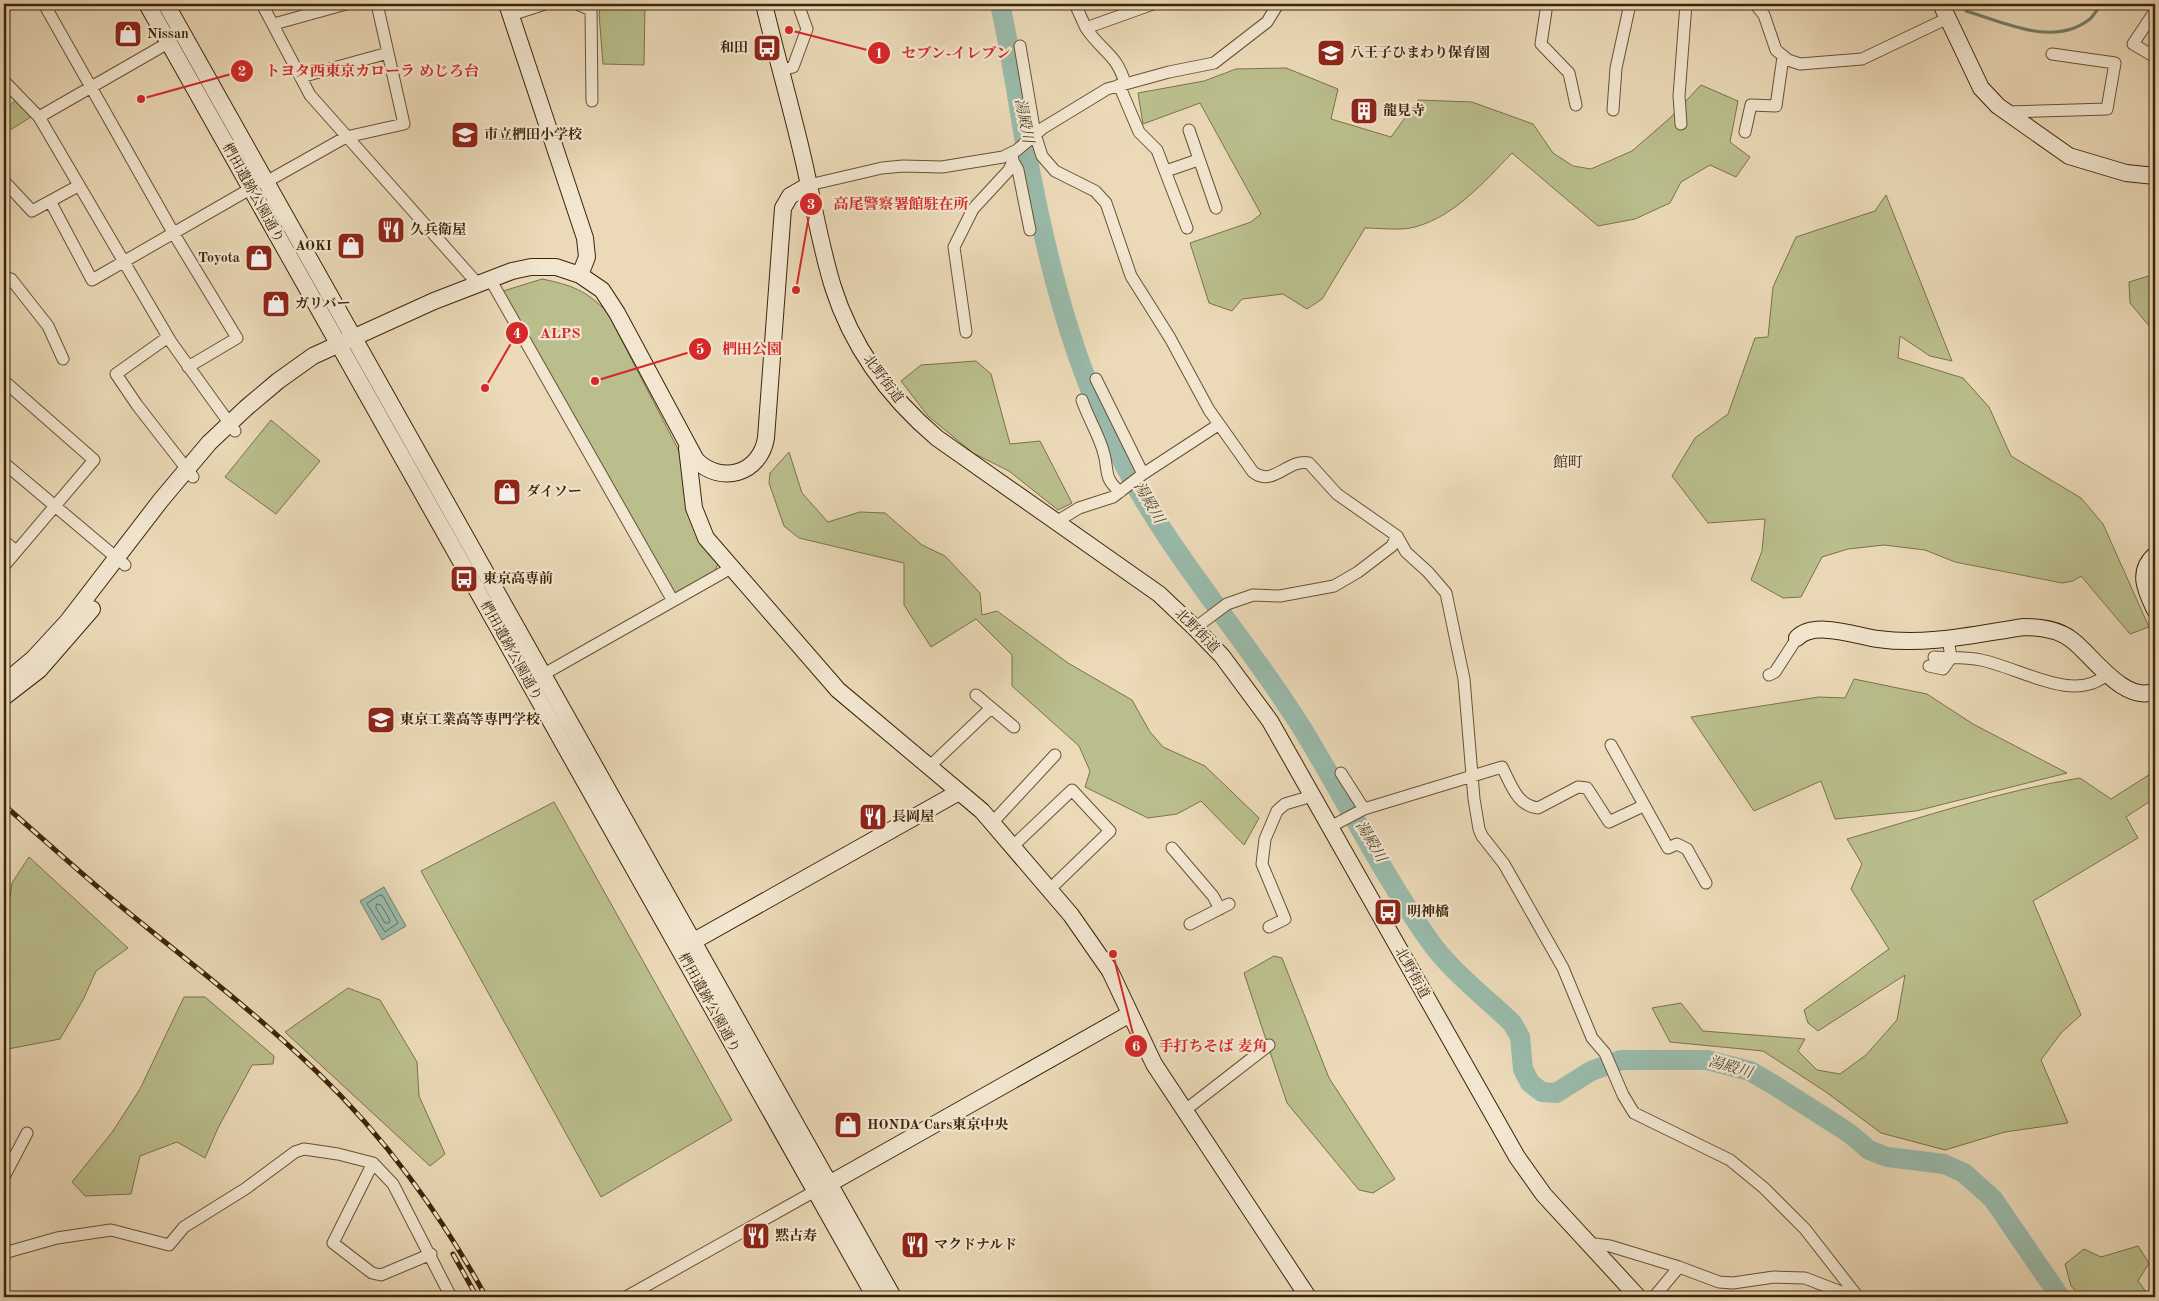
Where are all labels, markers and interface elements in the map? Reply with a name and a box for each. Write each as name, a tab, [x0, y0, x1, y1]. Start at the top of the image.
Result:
shop icon: Nissan	[113, 19, 143, 49]
place label: Nissan	[147, 27, 189, 41]
bus stop icon: 和田	[752, 33, 782, 63]
callout: セブン-イレブン	[866, 38, 1022, 68]
school or university icon: 八王子ひまわり保育園	[1316, 38, 1346, 68]
place label: 和田	[720, 40, 748, 55]
text: セブン-イレブン	[901, 45, 1011, 62]
place label: 八王子ひまわり保育園	[1350, 45, 1490, 60]
text: 1	[875, 47, 883, 62]
callout: トヨタ西東京カローラ めじろ台	[229, 56, 489, 86]
text: トヨタ西東京カローラ めじろ台	[265, 63, 479, 80]
text: 2	[238, 65, 246, 80]
building icon: 龍見寺	[1349, 96, 1379, 126]
water label: 湯殿川	[1011, 97, 1037, 146]
place label: 龍見寺	[1383, 103, 1425, 118]
school or university icon: 市立椚田小学校	[450, 120, 480, 150]
place label: 市立椚田小学校	[484, 127, 582, 142]
street label: 椚田遺跡公園通り	[220, 140, 287, 245]
callout: 高尾警察署館駐在所	[799, 189, 979, 219]
text: 高尾警察署館駐在所	[833, 196, 969, 213]
text: 3	[807, 198, 815, 213]
restaurant icon: 久兵衛屋	[376, 215, 406, 245]
place label: 久兵衛屋	[410, 222, 466, 237]
shop icon: AOKI	[336, 231, 366, 261]
place label: AOKI	[295, 239, 332, 253]
shop icon: Toyota	[244, 243, 274, 273]
place label: Toyota	[198, 251, 240, 265]
shop icon: ガリバー	[261, 289, 291, 319]
place label: ガリバー	[295, 296, 351, 311]
callout: ALPS	[505, 318, 591, 348]
text: 4	[513, 327, 521, 342]
text: ALPS	[539, 327, 581, 342]
callout: 椚田公園	[687, 334, 792, 364]
text: 椚田公園	[722, 341, 782, 358]
text: 5	[696, 343, 704, 358]
street label: 北野街道	[861, 352, 906, 406]
district label: 館町	[1553, 454, 1583, 471]
shop icon: ダイソー	[492, 477, 522, 507]
water label: 湯殿川	[1130, 479, 1168, 528]
place label: ダイソー	[526, 483, 582, 499]
bus stop icon: 東京高専前	[449, 564, 479, 594]
place label: 東京高専前	[483, 570, 553, 586]
street label: 椚田遺跡公園通り	[478, 598, 545, 703]
street label: 北野街道	[1172, 606, 1222, 656]
school or university icon: 東京工業高等専門学校	[366, 705, 396, 735]
place label: 東京工業高等専門学校	[400, 712, 540, 727]
restaurant icon: 長岡屋	[858, 802, 888, 832]
place label: 長岡屋	[892, 809, 934, 824]
water label: 湯殿川	[1352, 818, 1391, 867]
bus stop icon: 明神橋	[1373, 897, 1403, 927]
place label: 明神橋	[1407, 904, 1449, 919]
street label: 北野街道	[1392, 945, 1433, 1001]
street label: 椚田遺跡公園通り	[676, 950, 743, 1055]
callout: 手打ちそば 麦角	[1123, 1031, 1277, 1061]
text: 手打ちそば 麦角	[1158, 1038, 1268, 1055]
text: 6	[1132, 1040, 1141, 1055]
water label: 湯殿川	[1706, 1053, 1756, 1082]
shop icon: HONDA Cars東京中央	[833, 1110, 863, 1140]
place label: HONDA Cars東京中央	[867, 1117, 1008, 1132]
restaurant icon: 黙古寿	[741, 1221, 771, 1251]
place label: 黙古寿	[775, 1228, 817, 1243]
restaurant icon: マクドナルド	[900, 1230, 930, 1260]
place label: マクドナルド	[934, 1237, 1017, 1252]

